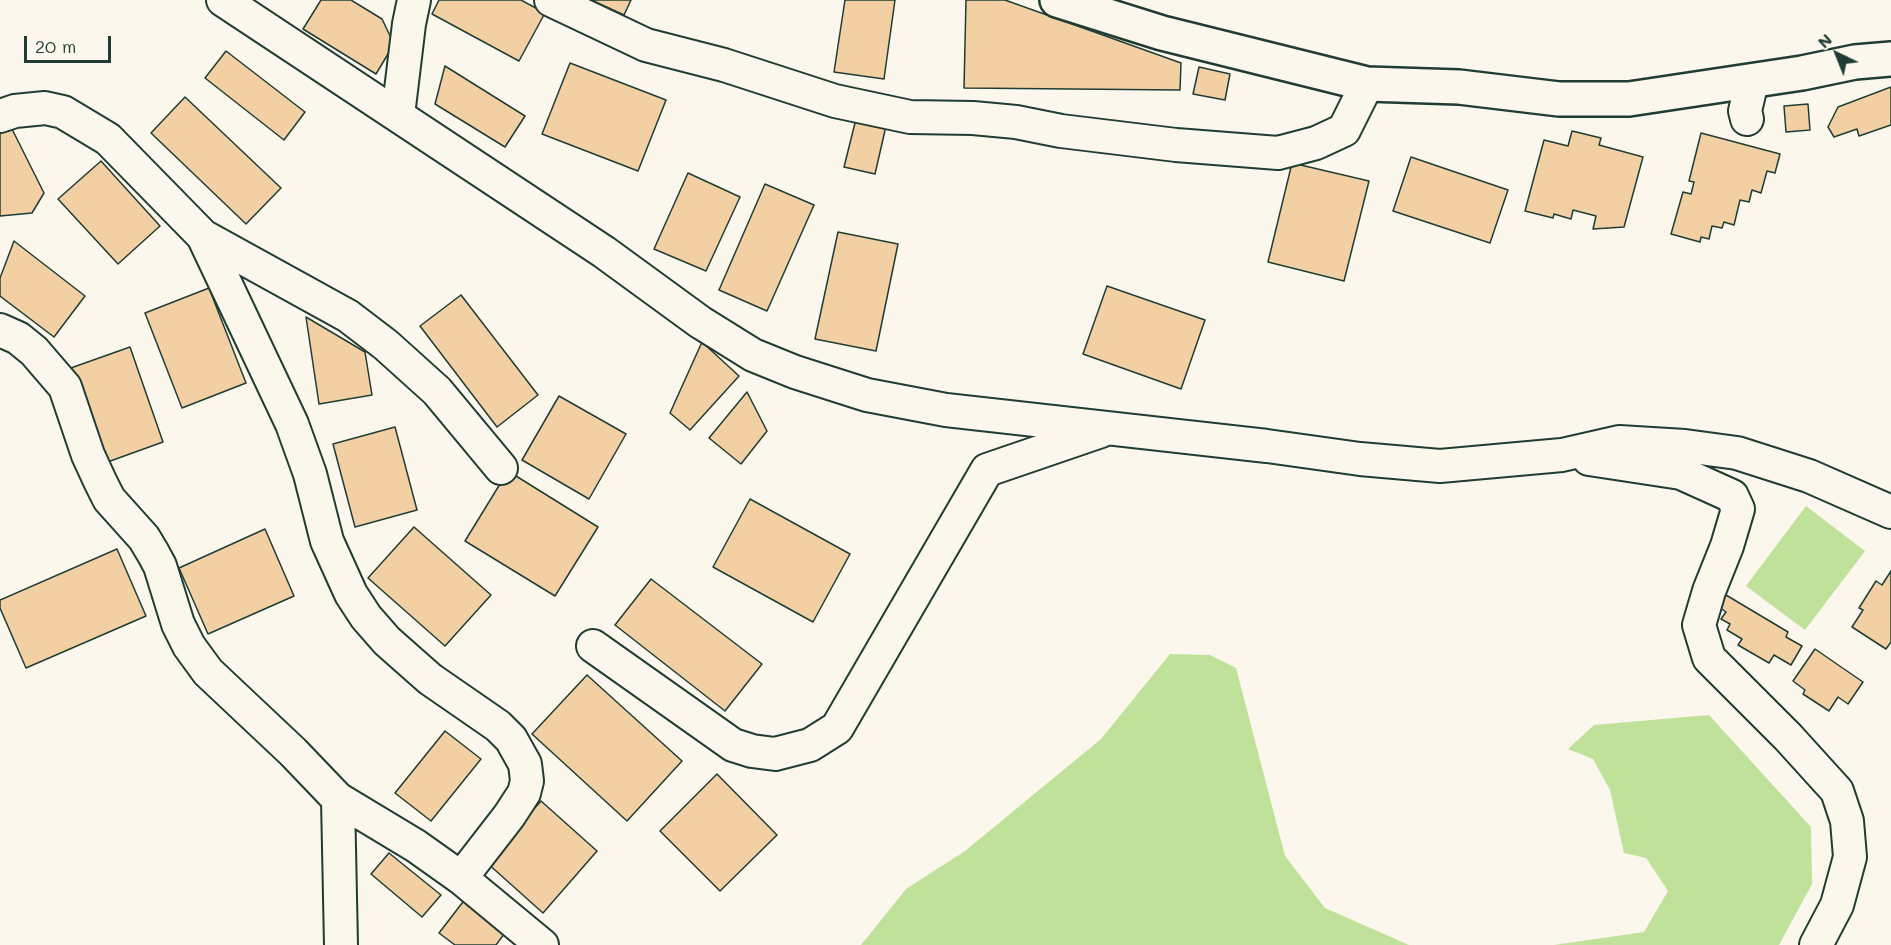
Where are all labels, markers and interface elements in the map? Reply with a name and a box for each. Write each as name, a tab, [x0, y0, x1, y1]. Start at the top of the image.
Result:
scale bar	[27, 24, 114, 62]
north arrow	[1807, 24, 1867, 84]
text: N	[1813, 29, 1836, 52]
text: 20 m	[35, 34, 76, 58]

